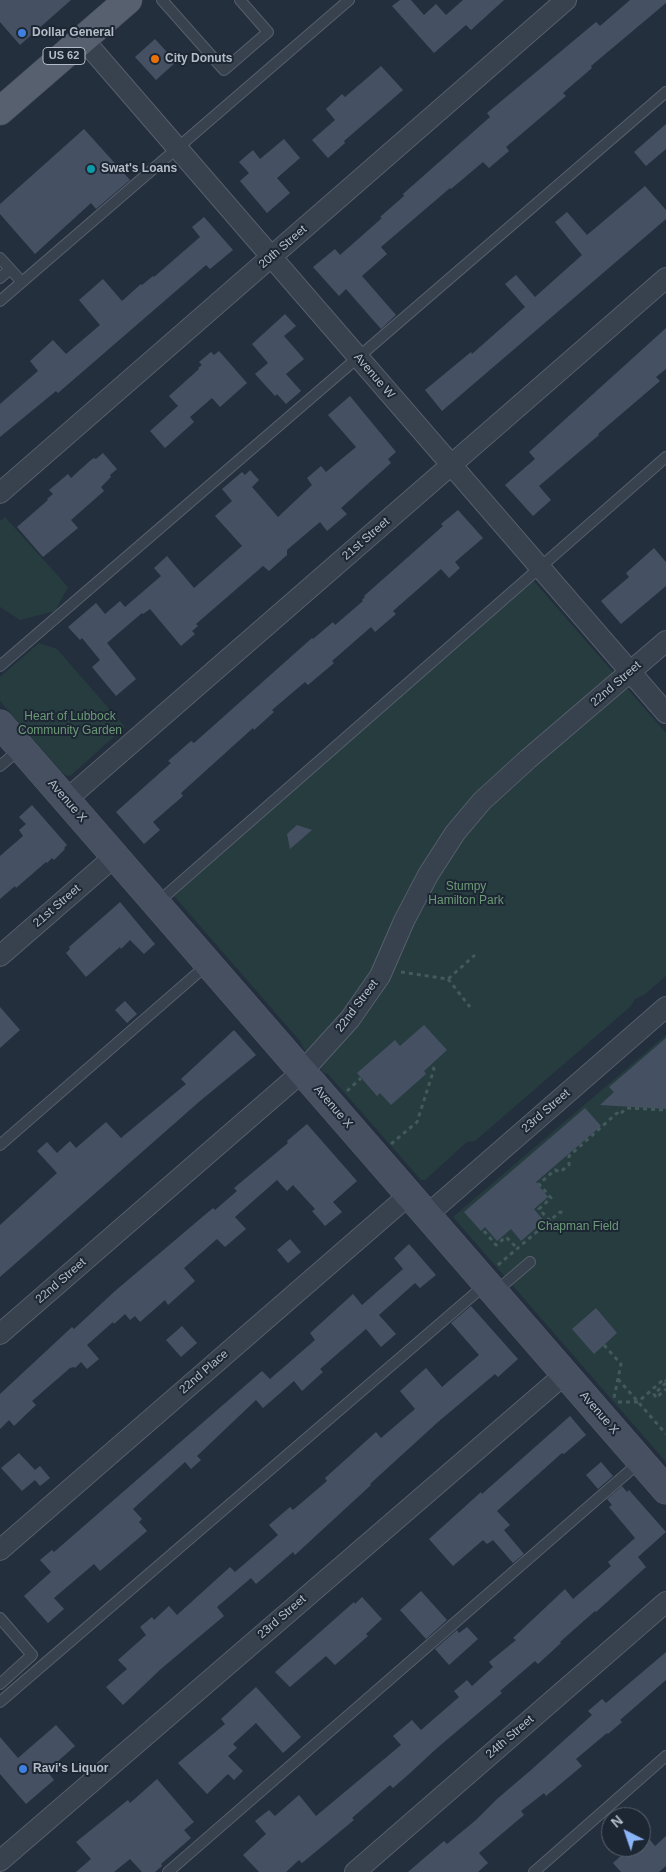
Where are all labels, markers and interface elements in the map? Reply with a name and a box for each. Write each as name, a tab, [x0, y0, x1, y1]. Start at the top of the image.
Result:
place label: Dollar General	[32, 26, 114, 40]
marker: Dollar General	[16, 27, 28, 39]
road number: US 62	[43, 48, 85, 64]
place label: City Donuts	[165, 52, 232, 66]
marker: City Donuts	[149, 53, 161, 65]
place label: Swat's Loans	[101, 162, 177, 176]
marker: Swat's Loans	[85, 163, 97, 175]
street label: 20th Street	[256, 222, 310, 272]
street label: Avenue W	[350, 350, 398, 402]
street label: 21st Street	[339, 515, 393, 563]
street label: 22nd Street	[588, 658, 644, 710]
park label: Heart of Lubbock Community Garden	[18, 710, 122, 738]
street label: Avenue X	[45, 777, 89, 825]
park label: Stumpy Hamilton Park	[428, 880, 504, 908]
street label: 21st Street	[30, 882, 84, 930]
street label: 22nd Street	[333, 977, 381, 1035]
street label: Avenue X	[311, 1083, 355, 1131]
street label: 23rd Street	[519, 1086, 573, 1136]
park label: Chapman Field	[537, 1220, 619, 1234]
street label: 22nd Street	[33, 1255, 89, 1307]
street label: 22nd Place	[177, 1347, 231, 1397]
street label: Avenue X	[577, 1389, 621, 1437]
street label: 23rd Street	[255, 1592, 309, 1642]
street label: 24th Street	[483, 1712, 537, 1762]
place label: Ravi's Liquor	[33, 1762, 109, 1776]
marker: Ravi's Liquor	[17, 1763, 29, 1775]
north arrow	[601, 1807, 651, 1857]
text: N	[608, 1812, 626, 1831]

